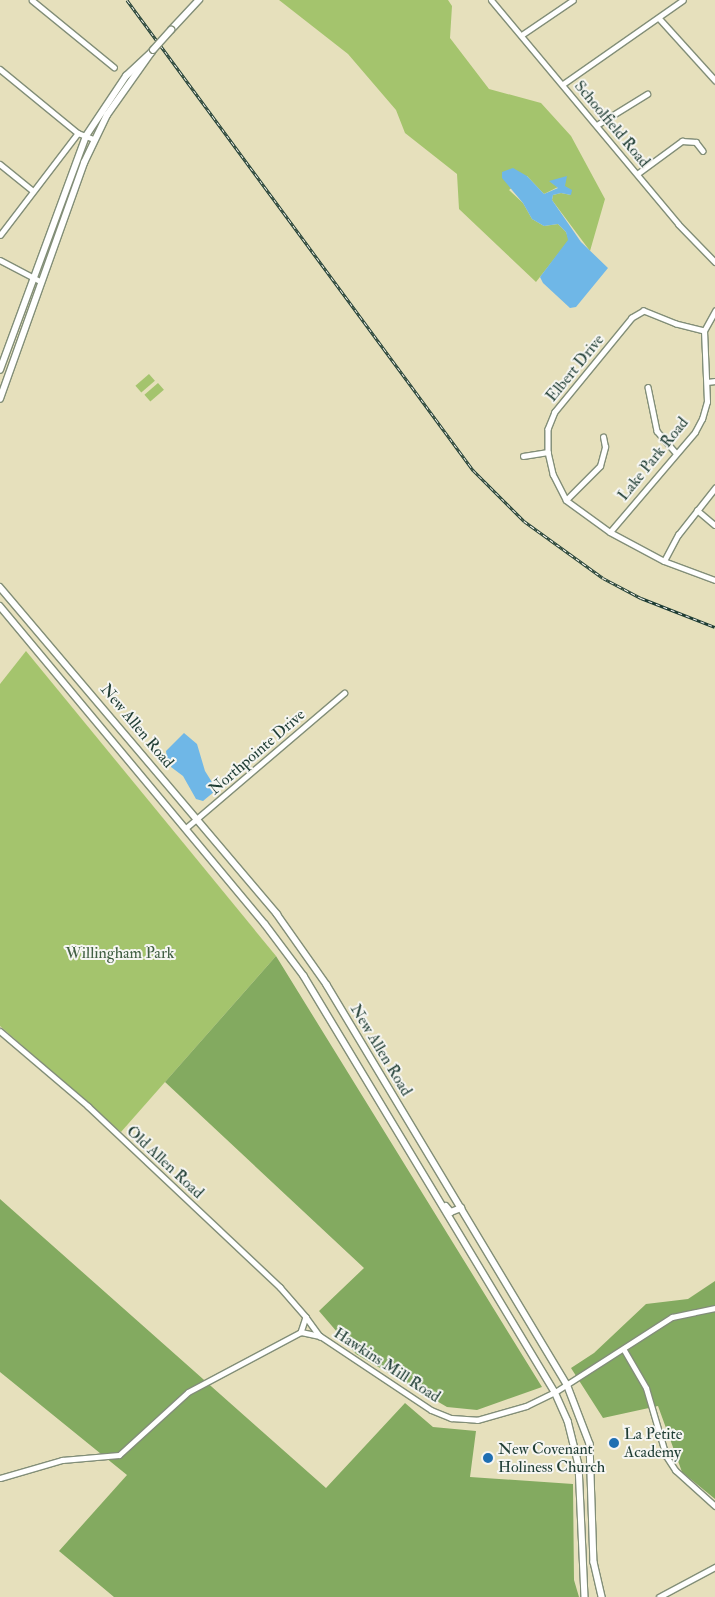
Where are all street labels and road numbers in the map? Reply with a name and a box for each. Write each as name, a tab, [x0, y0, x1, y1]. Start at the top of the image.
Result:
street label: Schoolfield Road	[570, 77, 654, 171]
street label: Elbert Drive	[542, 330, 608, 406]
street label: Lake Park Road	[614, 413, 692, 505]
street label: New Allen Road	[96, 680, 178, 772]
street label: Northpointe Drive	[205, 705, 309, 799]
street label: New Allen Road	[346, 1001, 416, 1099]
street label: Old Allen Road	[123, 1121, 207, 1203]
street label: Hawkins Mill Road	[330, 1323, 444, 1407]

